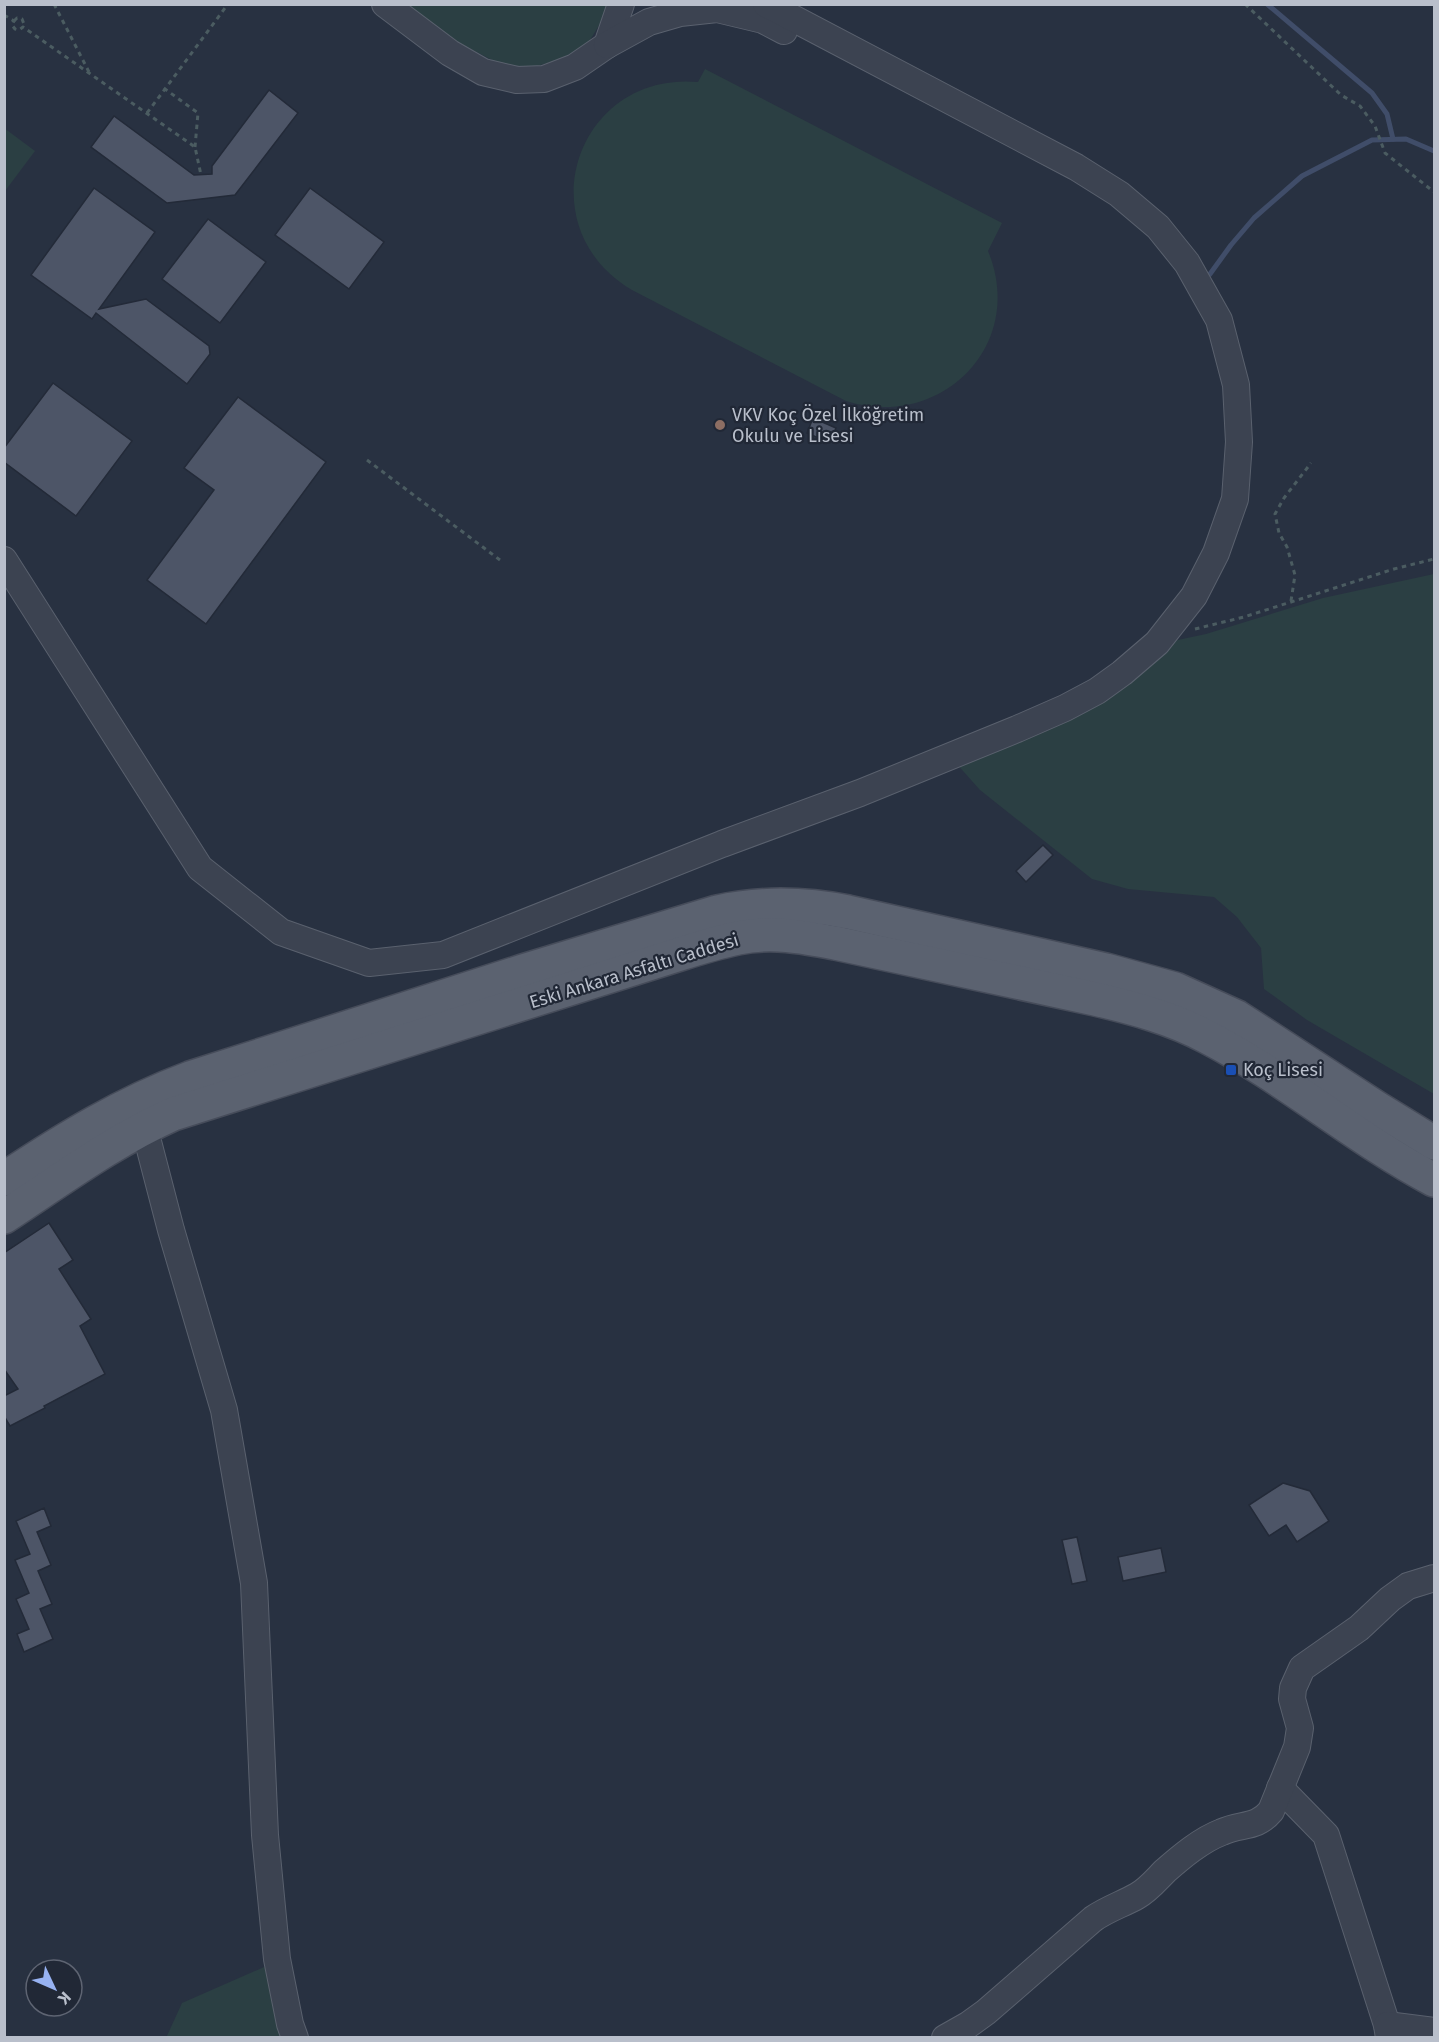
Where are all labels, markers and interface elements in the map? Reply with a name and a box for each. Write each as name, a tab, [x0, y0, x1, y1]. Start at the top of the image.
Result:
place label: VKV Koç Özel İlköğretim Okulu ve Lisesi	[732, 404, 924, 447]
marker: VKV Koç Özel İlköğretim Okulu ve Lisesi	[713, 418, 727, 432]
street label: Eski Ankara Asfaltı Caddesi	[527, 929, 741, 1013]
place label: Koç Lisesi	[1243, 1059, 1323, 1081]
marker: Koç Lisesi	[1224, 1063, 1238, 1077]
north arrow	[24, 1958, 84, 2018]
text: K	[53, 1988, 75, 2009]

